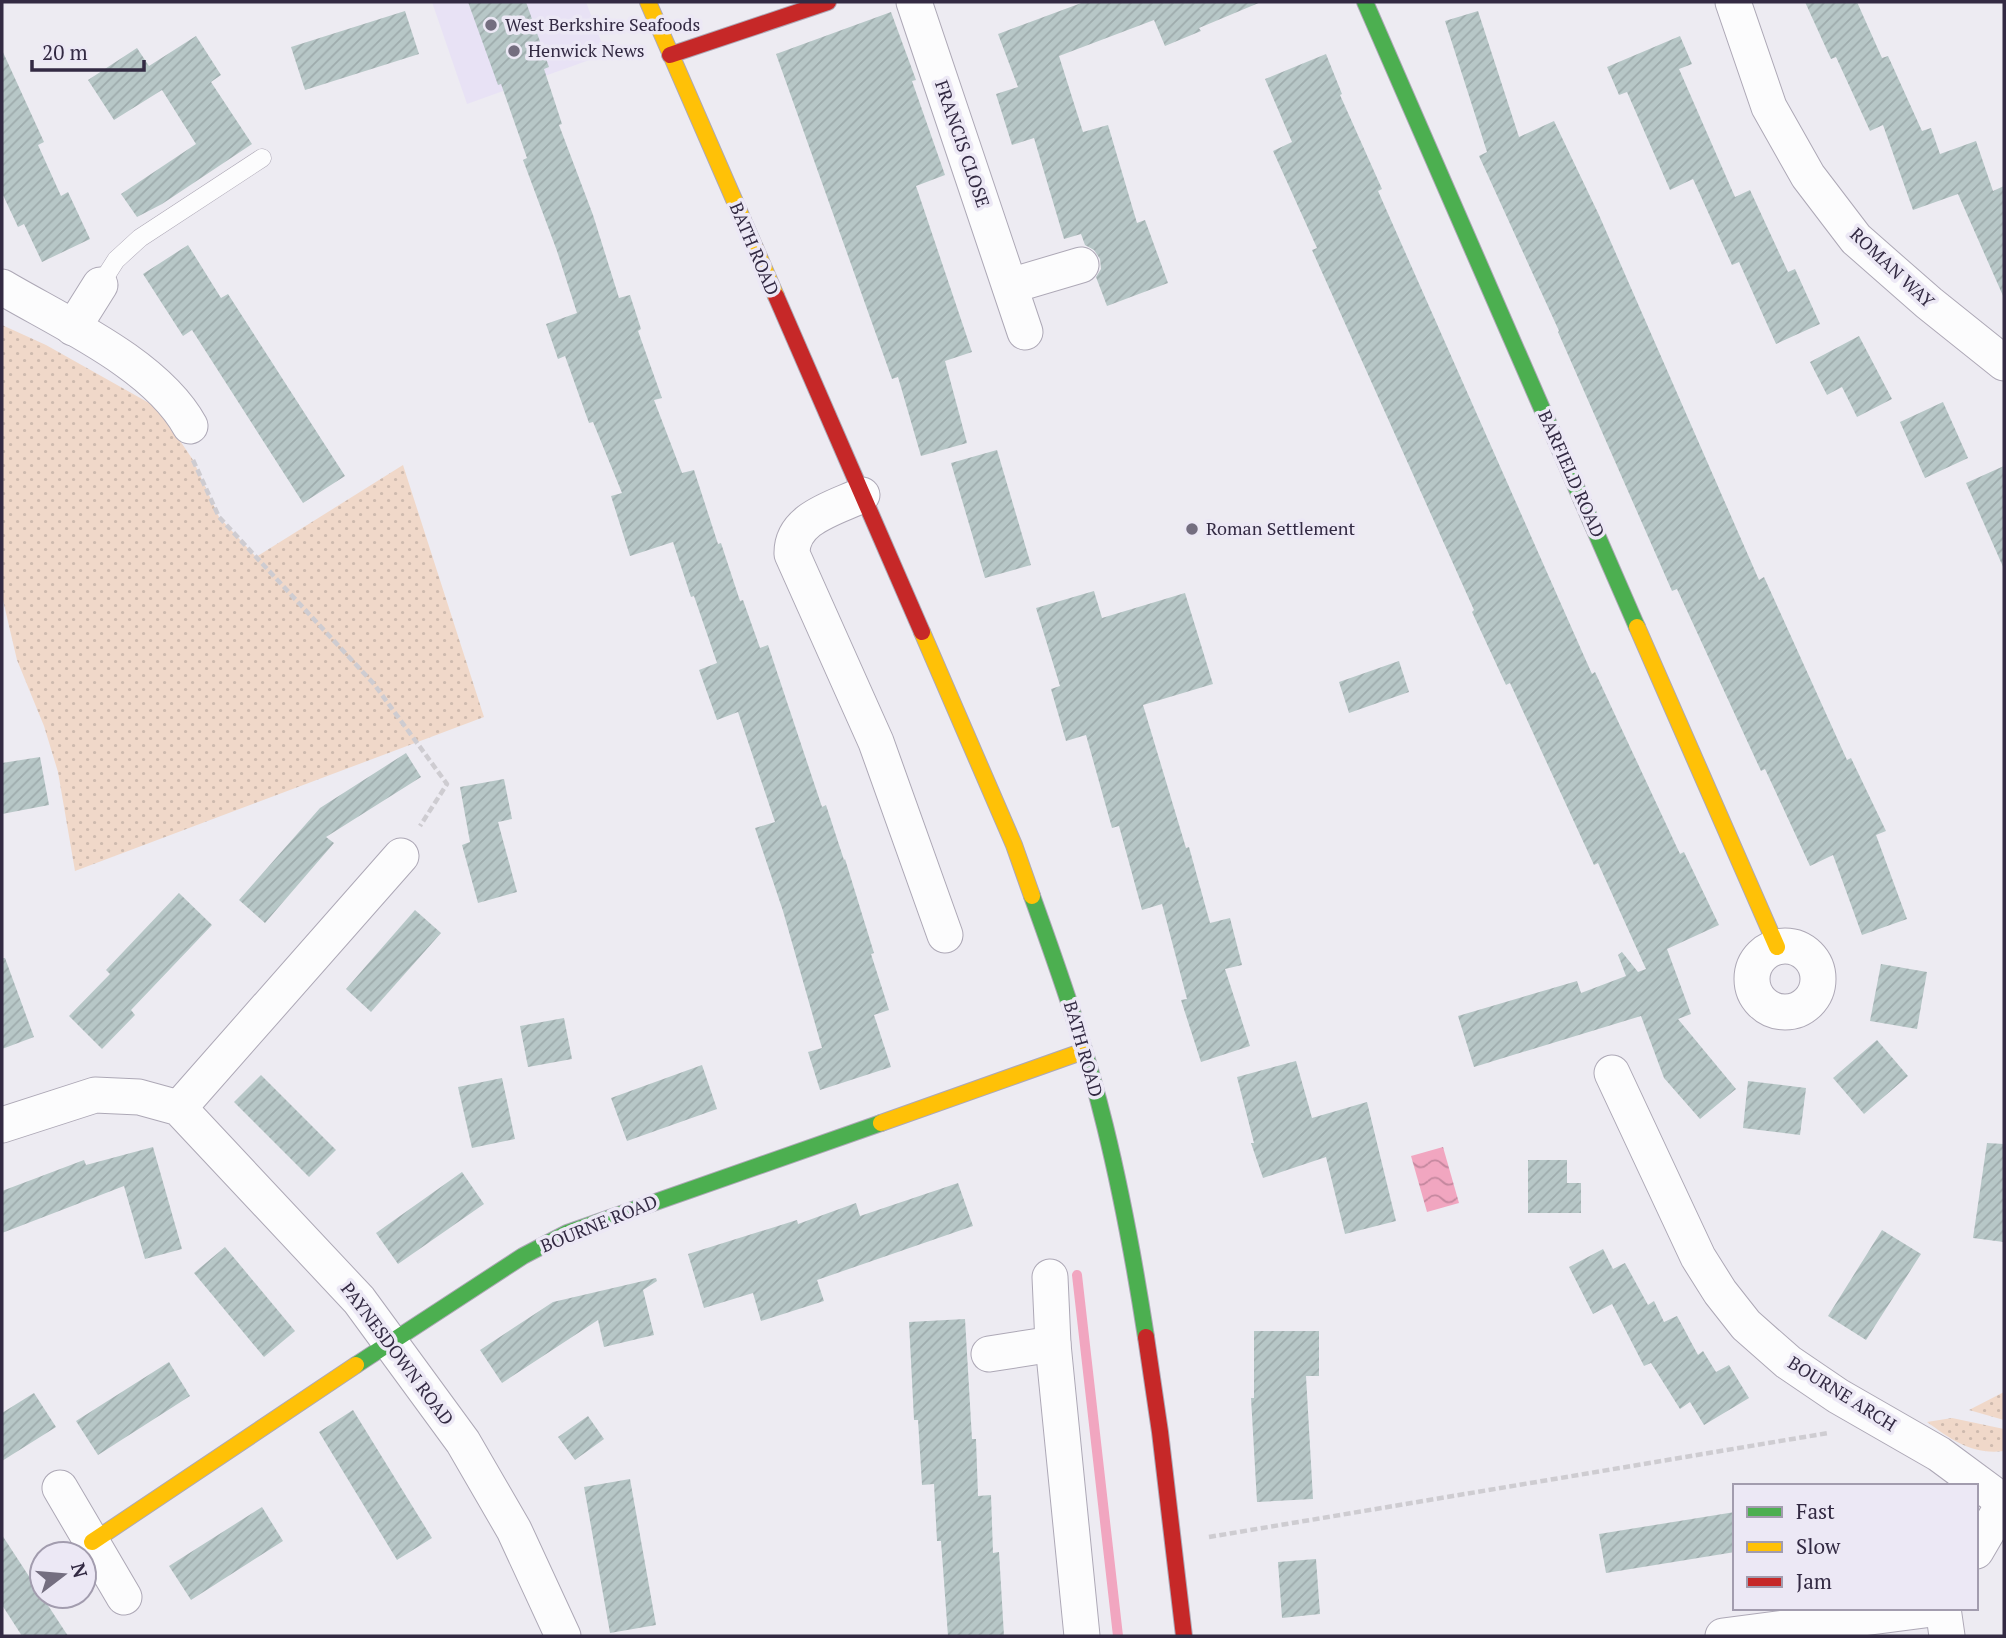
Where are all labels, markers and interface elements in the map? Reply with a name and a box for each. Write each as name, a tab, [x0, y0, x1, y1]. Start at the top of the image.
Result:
place label: West Berkshire Seafoods	[505, 12, 700, 36]
marker: West Berkshire Seafoods	[483, 17, 499, 33]
scale bar	[32, 28, 144, 72]
text: 20 m	[42, 38, 88, 66]
place label: Henwick News	[528, 38, 645, 62]
marker: Henwick News	[506, 43, 522, 59]
street label: FRANCIS CLOSE	[930, 77, 996, 211]
street label: BATH ROAD	[725, 198, 785, 299]
street label: ROMAN WAY	[1845, 222, 1940, 313]
street label: BARFIELD ROAD	[1533, 406, 1611, 541]
place label: Roman Settlement	[1206, 516, 1356, 540]
marker: Roman Settlement	[1184, 521, 1200, 537]
street label: BATH ROAD	[1059, 998, 1109, 1100]
street label: BOURNE ROAD	[537, 1189, 661, 1257]
street label: PAYNESDOWN ROAD	[336, 1277, 459, 1430]
street label: BOURNE ARCH	[1784, 1350, 1901, 1436]
legend	[1733, 1484, 1978, 1610]
text: Fast	[1796, 1497, 1835, 1525]
text: Slow	[1796, 1532, 1841, 1560]
north arrow	[28, 1540, 98, 1610]
text: N	[66, 1560, 94, 1581]
text: Jam	[1796, 1567, 1832, 1595]

